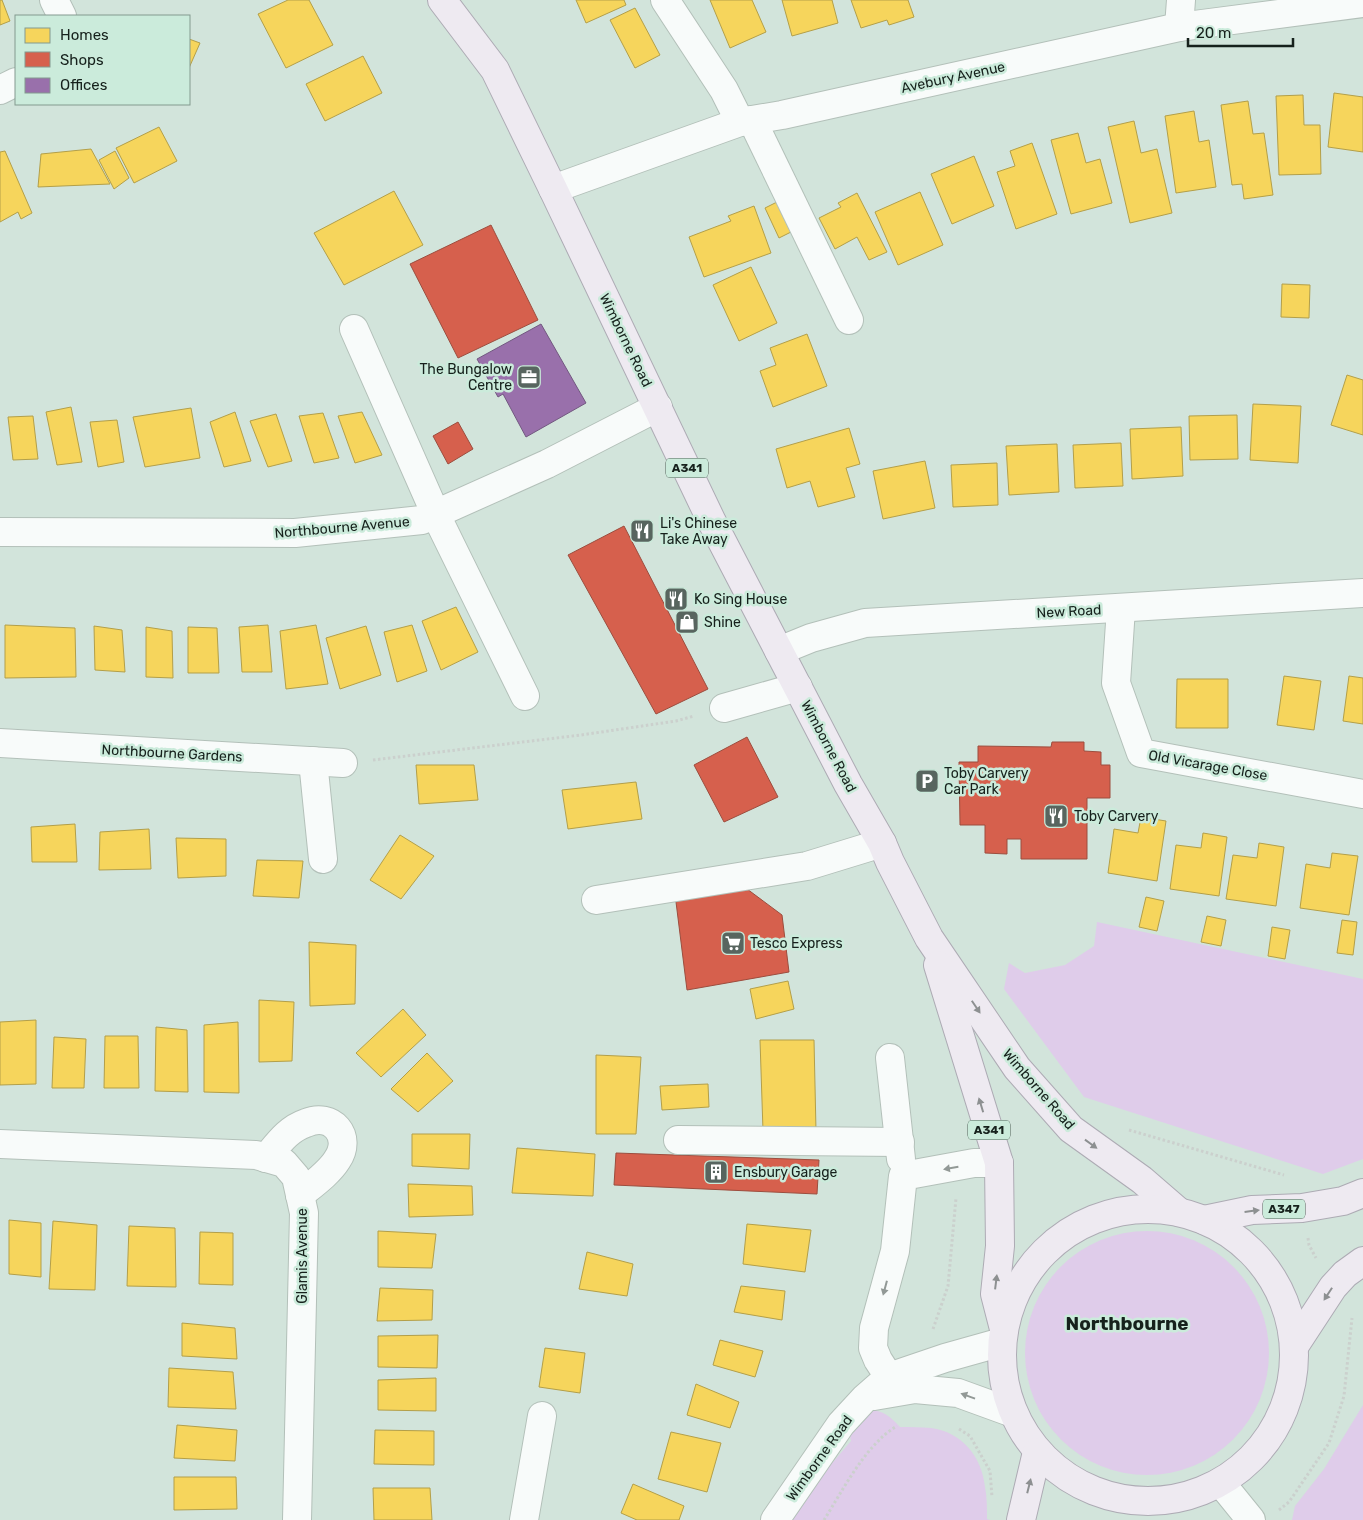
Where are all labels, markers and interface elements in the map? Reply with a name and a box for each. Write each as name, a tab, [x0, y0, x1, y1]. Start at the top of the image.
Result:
legend	[15, 15, 190, 105]
scale bar	[1188, 15, 1293, 47]
text: 20 m	[1196, 24, 1231, 42]
text: Homes	[60, 26, 109, 44]
text: Shops	[60, 51, 104, 69]
street label: Avebury Avenue	[900, 58, 1007, 97]
text: Offices	[60, 76, 108, 94]
street label: Wimborne Road	[596, 291, 655, 390]
place label: The Bungalow Centre	[420, 361, 512, 394]
office icon: The Bungalow Centre	[516, 364, 542, 390]
road number: A341	[666, 458, 708, 478]
street label: Northbourne Avenue	[274, 513, 410, 542]
place label: Li's Chinese Take Away	[660, 515, 737, 548]
restaurant icon: Li's Chinese Take Away	[629, 518, 655, 544]
restaurant icon: Ko Sing House	[663, 586, 689, 612]
place label: Ko Sing House	[694, 591, 787, 608]
street label: New Road	[1036, 601, 1102, 622]
shop icon: Shine	[674, 609, 700, 635]
place label: Shine	[704, 614, 741, 631]
street label: Wimborne Road	[797, 697, 860, 795]
street label: Northbourne Gardens	[101, 741, 243, 766]
street label: Old Vicarage Close	[1147, 747, 1269, 784]
place label: Toby Carvery Car Park	[944, 765, 1029, 798]
parking icon: Toby Carvery Car Park	[914, 768, 940, 794]
restaurant icon: Toby Carvery	[1043, 803, 1069, 829]
place label: Toby Carvery	[1074, 808, 1159, 825]
supermarket icon: Tesco Express	[720, 930, 746, 956]
place label: Tesco Express	[750, 935, 843, 952]
one-way arrow	[971, 1000, 981, 1014]
street label: Wimborne Road	[999, 1045, 1078, 1133]
one-way arrow	[976, 1097, 984, 1112]
road number: A341	[968, 1120, 1010, 1140]
one-way arrow	[1084, 1138, 1097, 1149]
building icon: Ensbury Garage	[703, 1159, 729, 1185]
place label: Ensbury Garage	[734, 1164, 838, 1181]
one-way arrow	[942, 1164, 958, 1172]
road number: A347	[1263, 1200, 1305, 1218]
one-way arrow	[1244, 1207, 1260, 1215]
street label: Glamis Avenue	[294, 1208, 311, 1304]
one-way arrow	[992, 1273, 1000, 1289]
one-way arrow	[881, 1281, 889, 1296]
one-way arrow	[1323, 1288, 1333, 1301]
district label: Northbourne	[1065, 1312, 1189, 1335]
one-way arrow	[960, 1392, 975, 1400]
street label: Wimborne Road	[783, 1412, 856, 1504]
one-way arrow	[1025, 1478, 1033, 1493]

